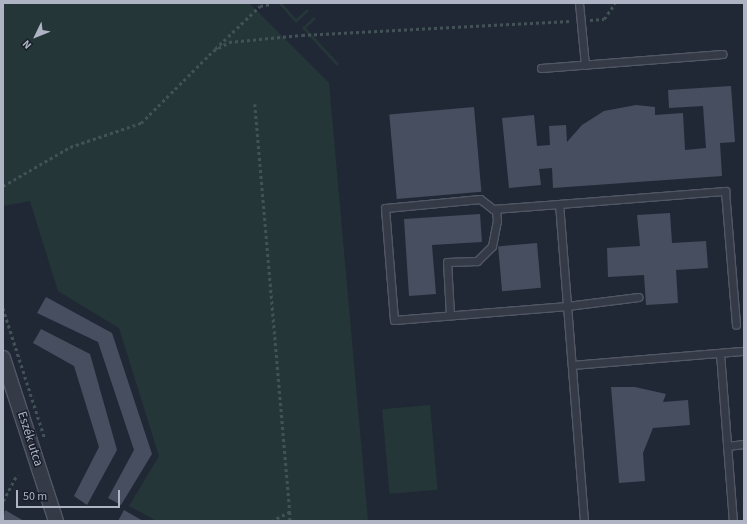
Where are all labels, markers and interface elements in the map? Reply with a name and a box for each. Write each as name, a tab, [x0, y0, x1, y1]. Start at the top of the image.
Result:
north arrow	[16, 16, 56, 56]
text: N	[19, 37, 35, 52]
street label: Eszék utca	[14, 410, 46, 468]
scale bar	[18, 482, 122, 508]
text: 50 m	[23, 488, 47, 505]

